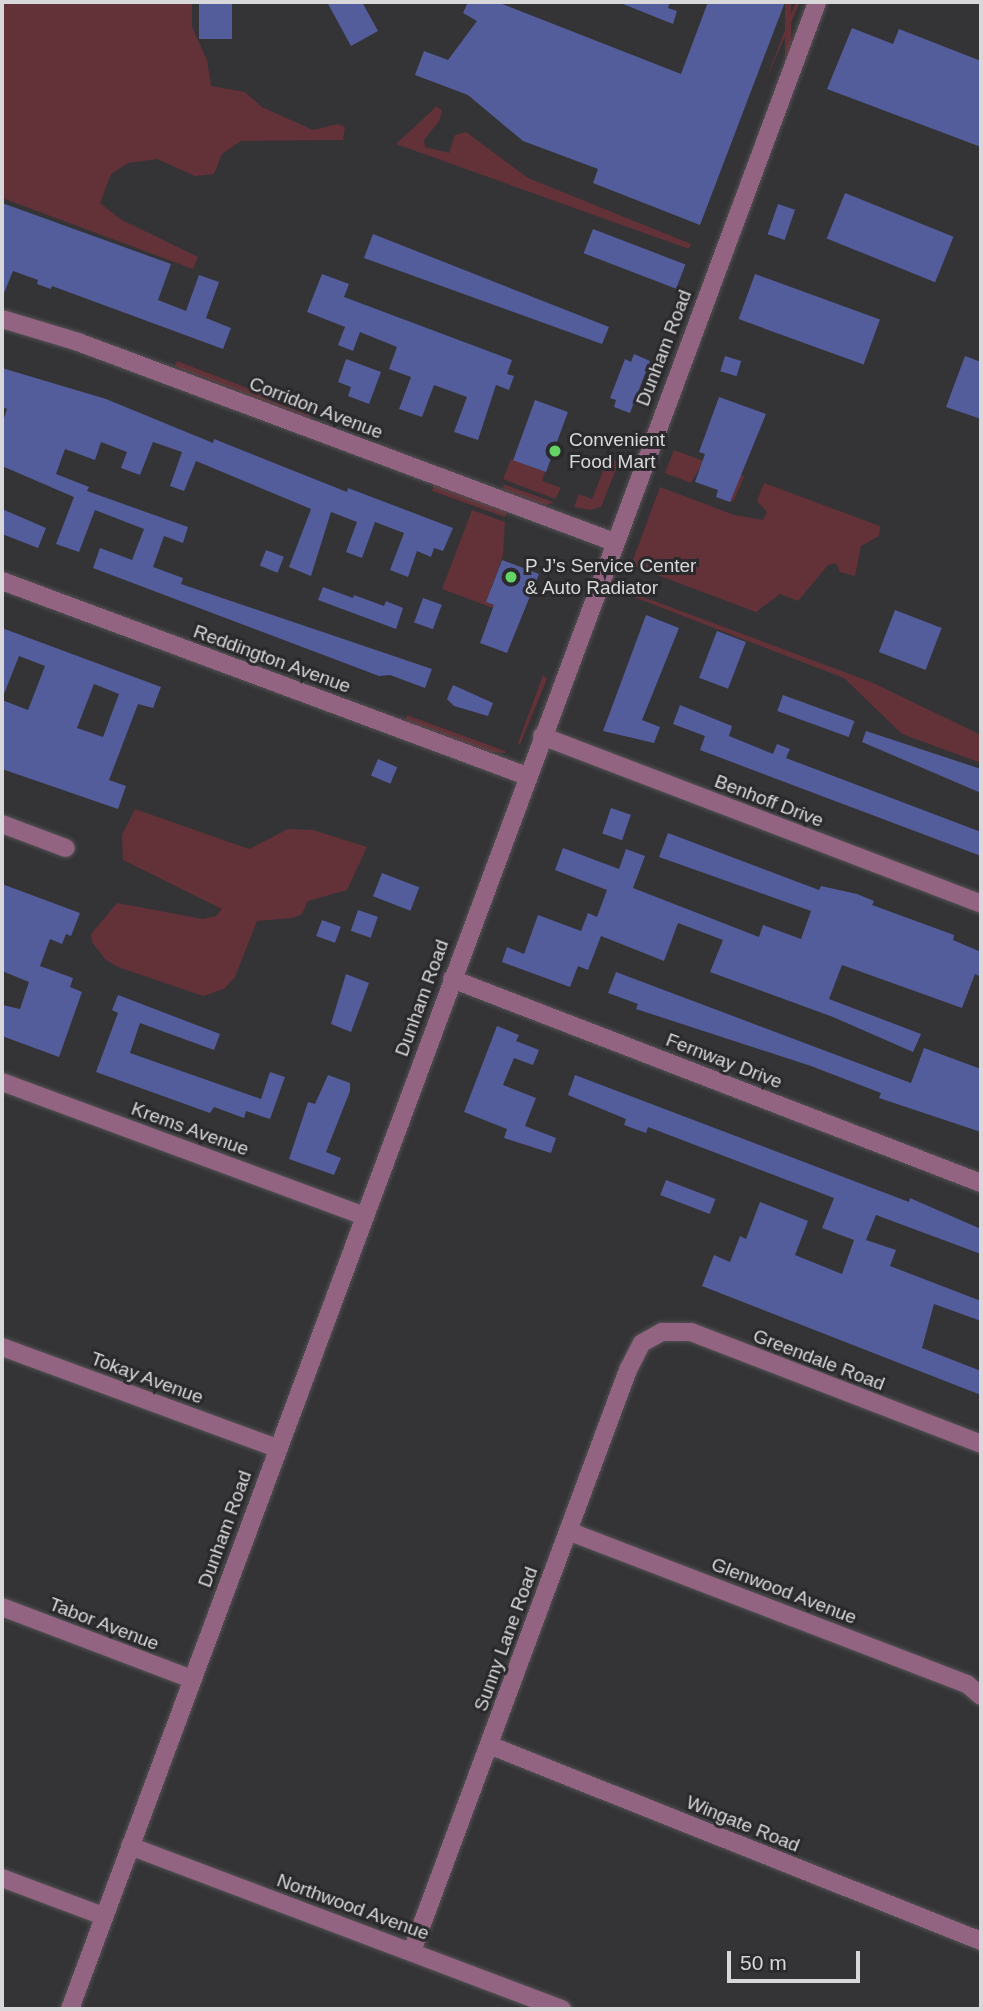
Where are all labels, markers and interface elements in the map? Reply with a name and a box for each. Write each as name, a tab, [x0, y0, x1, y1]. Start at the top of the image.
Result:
street label: Dunham Road	[631, 287, 697, 409]
street label: Corridon Avenue	[246, 372, 386, 444]
place label: Convenient Food Mart	[569, 429, 665, 473]
marker: Convenient Food Mart	[547, 443, 563, 459]
place label: P J’s Service Center & Auto Radiator	[525, 555, 697, 599]
marker: P J’s Service Center & Auto Radiator	[503, 569, 519, 585]
street label: Reddington Avenue	[190, 620, 354, 698]
street label: Benhoff Drive	[711, 770, 827, 832]
street label: Dunham Road	[390, 937, 454, 1059]
street label: Fernway Drive	[663, 1028, 785, 1094]
street label: Krems Avenue	[128, 1097, 252, 1161]
street label: Greendale Road	[750, 1324, 888, 1396]
street label: Tokay Avenue	[87, 1347, 207, 1409]
street label: Dunham Road	[193, 1468, 257, 1590]
street label: Glenwood Avenue	[708, 1553, 860, 1629]
street label: Sunny Lane Road	[469, 1564, 543, 1714]
street label: Tabor Avenue	[45, 1592, 163, 1656]
street label: Wingate Road	[683, 1791, 803, 1857]
street label: Northwood Avenue	[273, 1869, 433, 1945]
scale bar	[731, 1938, 864, 1982]
text: 50 m	[740, 1951, 787, 1974]

